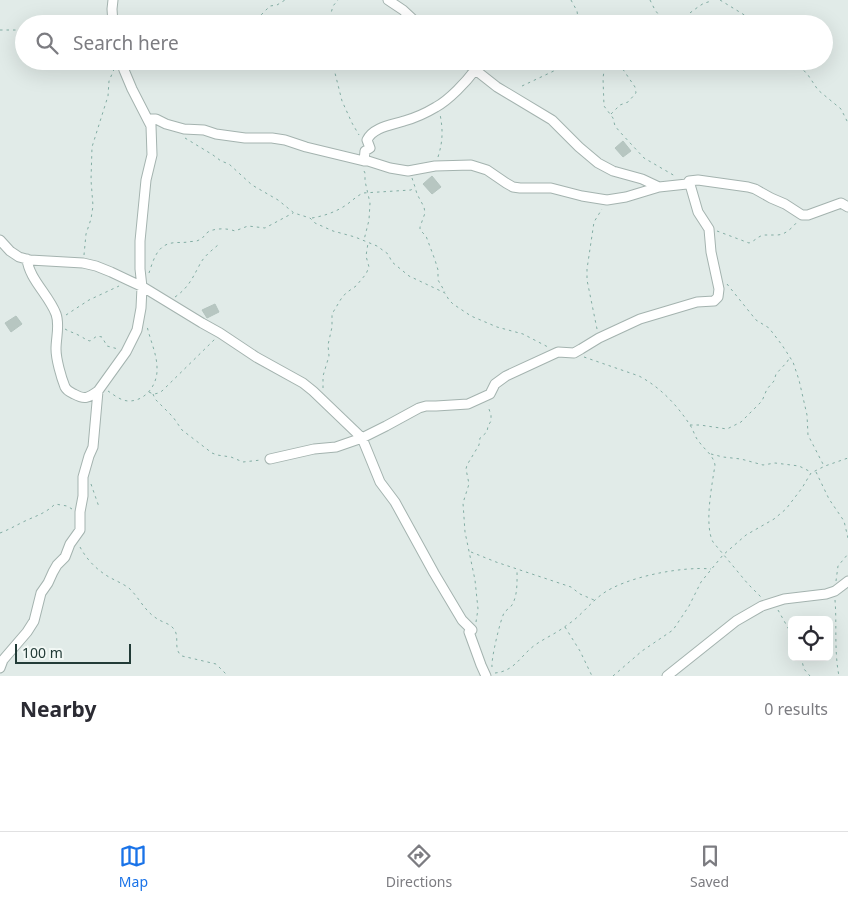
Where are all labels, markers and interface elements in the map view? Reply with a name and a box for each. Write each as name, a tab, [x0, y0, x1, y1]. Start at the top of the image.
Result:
search box	[15, 15, 833, 70]
icon: search	[33, 29, 61, 57]
text: Search here	[73, 30, 179, 56]
map controls	[788, 616, 833, 661]
button: locate	[788, 616, 833, 661]
scale bar	[15, 641, 131, 664]
text: 100 m	[22, 643, 63, 662]
text: Nearby	[20, 695, 96, 723]
text: 0 results	[764, 698, 828, 720]
tab: Map	[119, 842, 148, 891]
tab: Directions	[386, 842, 452, 891]
tab: Saved	[690, 842, 729, 891]

